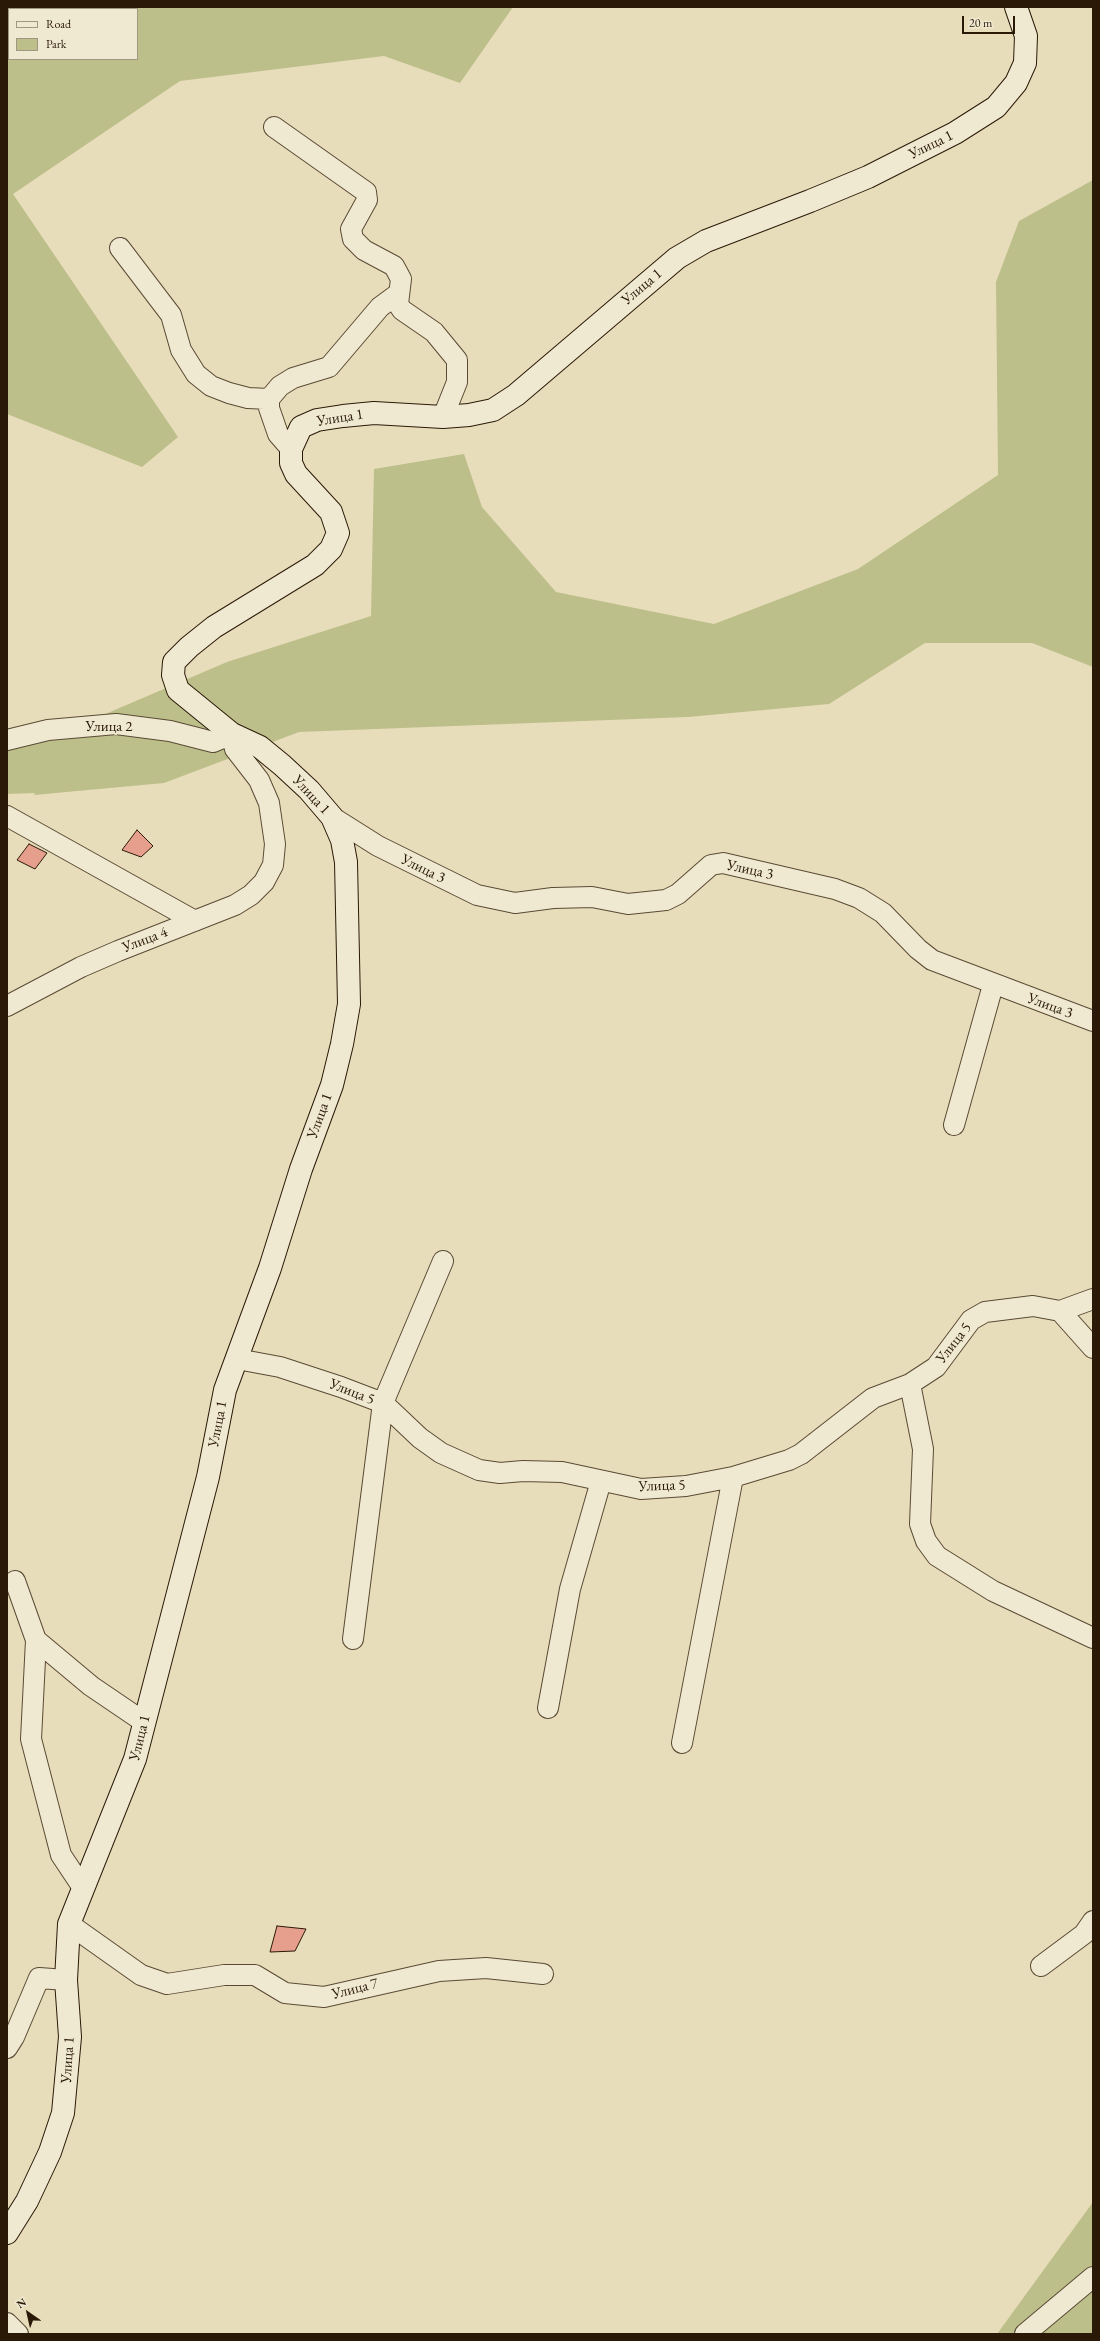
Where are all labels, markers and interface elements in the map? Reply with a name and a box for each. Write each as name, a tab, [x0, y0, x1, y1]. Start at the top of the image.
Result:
legend	[8, 8, 138, 60]
scale bar	[964, 8, 1017, 34]
text: 20 m	[969, 15, 992, 31]
text: Road	[46, 16, 71, 32]
text: Park	[46, 36, 66, 52]
street label: Улица 1	[906, 127, 956, 163]
street label: Улица 1	[618, 265, 666, 309]
street label: Улица 1	[315, 405, 365, 431]
street label: Улица 2	[85, 718, 133, 736]
street label: Улица 1	[288, 772, 334, 818]
street label: Улица 3	[398, 851, 448, 887]
street label: Улица 3	[725, 856, 775, 884]
street label: Улица 4	[120, 923, 170, 957]
street label: Улица 3	[1025, 989, 1075, 1023]
street label: Улица 1	[303, 1091, 337, 1141]
street label: Улица 5	[932, 1319, 976, 1367]
street label: Улица 5	[327, 1375, 377, 1409]
street label: Улица 1	[205, 1399, 231, 1449]
street label: Улица 5	[638, 1476, 686, 1496]
street label: Улица 1	[126, 1713, 154, 1763]
street label: Улица 7	[330, 1975, 380, 2003]
street label: Улица 1	[57, 2036, 79, 2084]
north arrow	[8, 2293, 48, 2333]
text: N	[14, 2295, 29, 2311]

